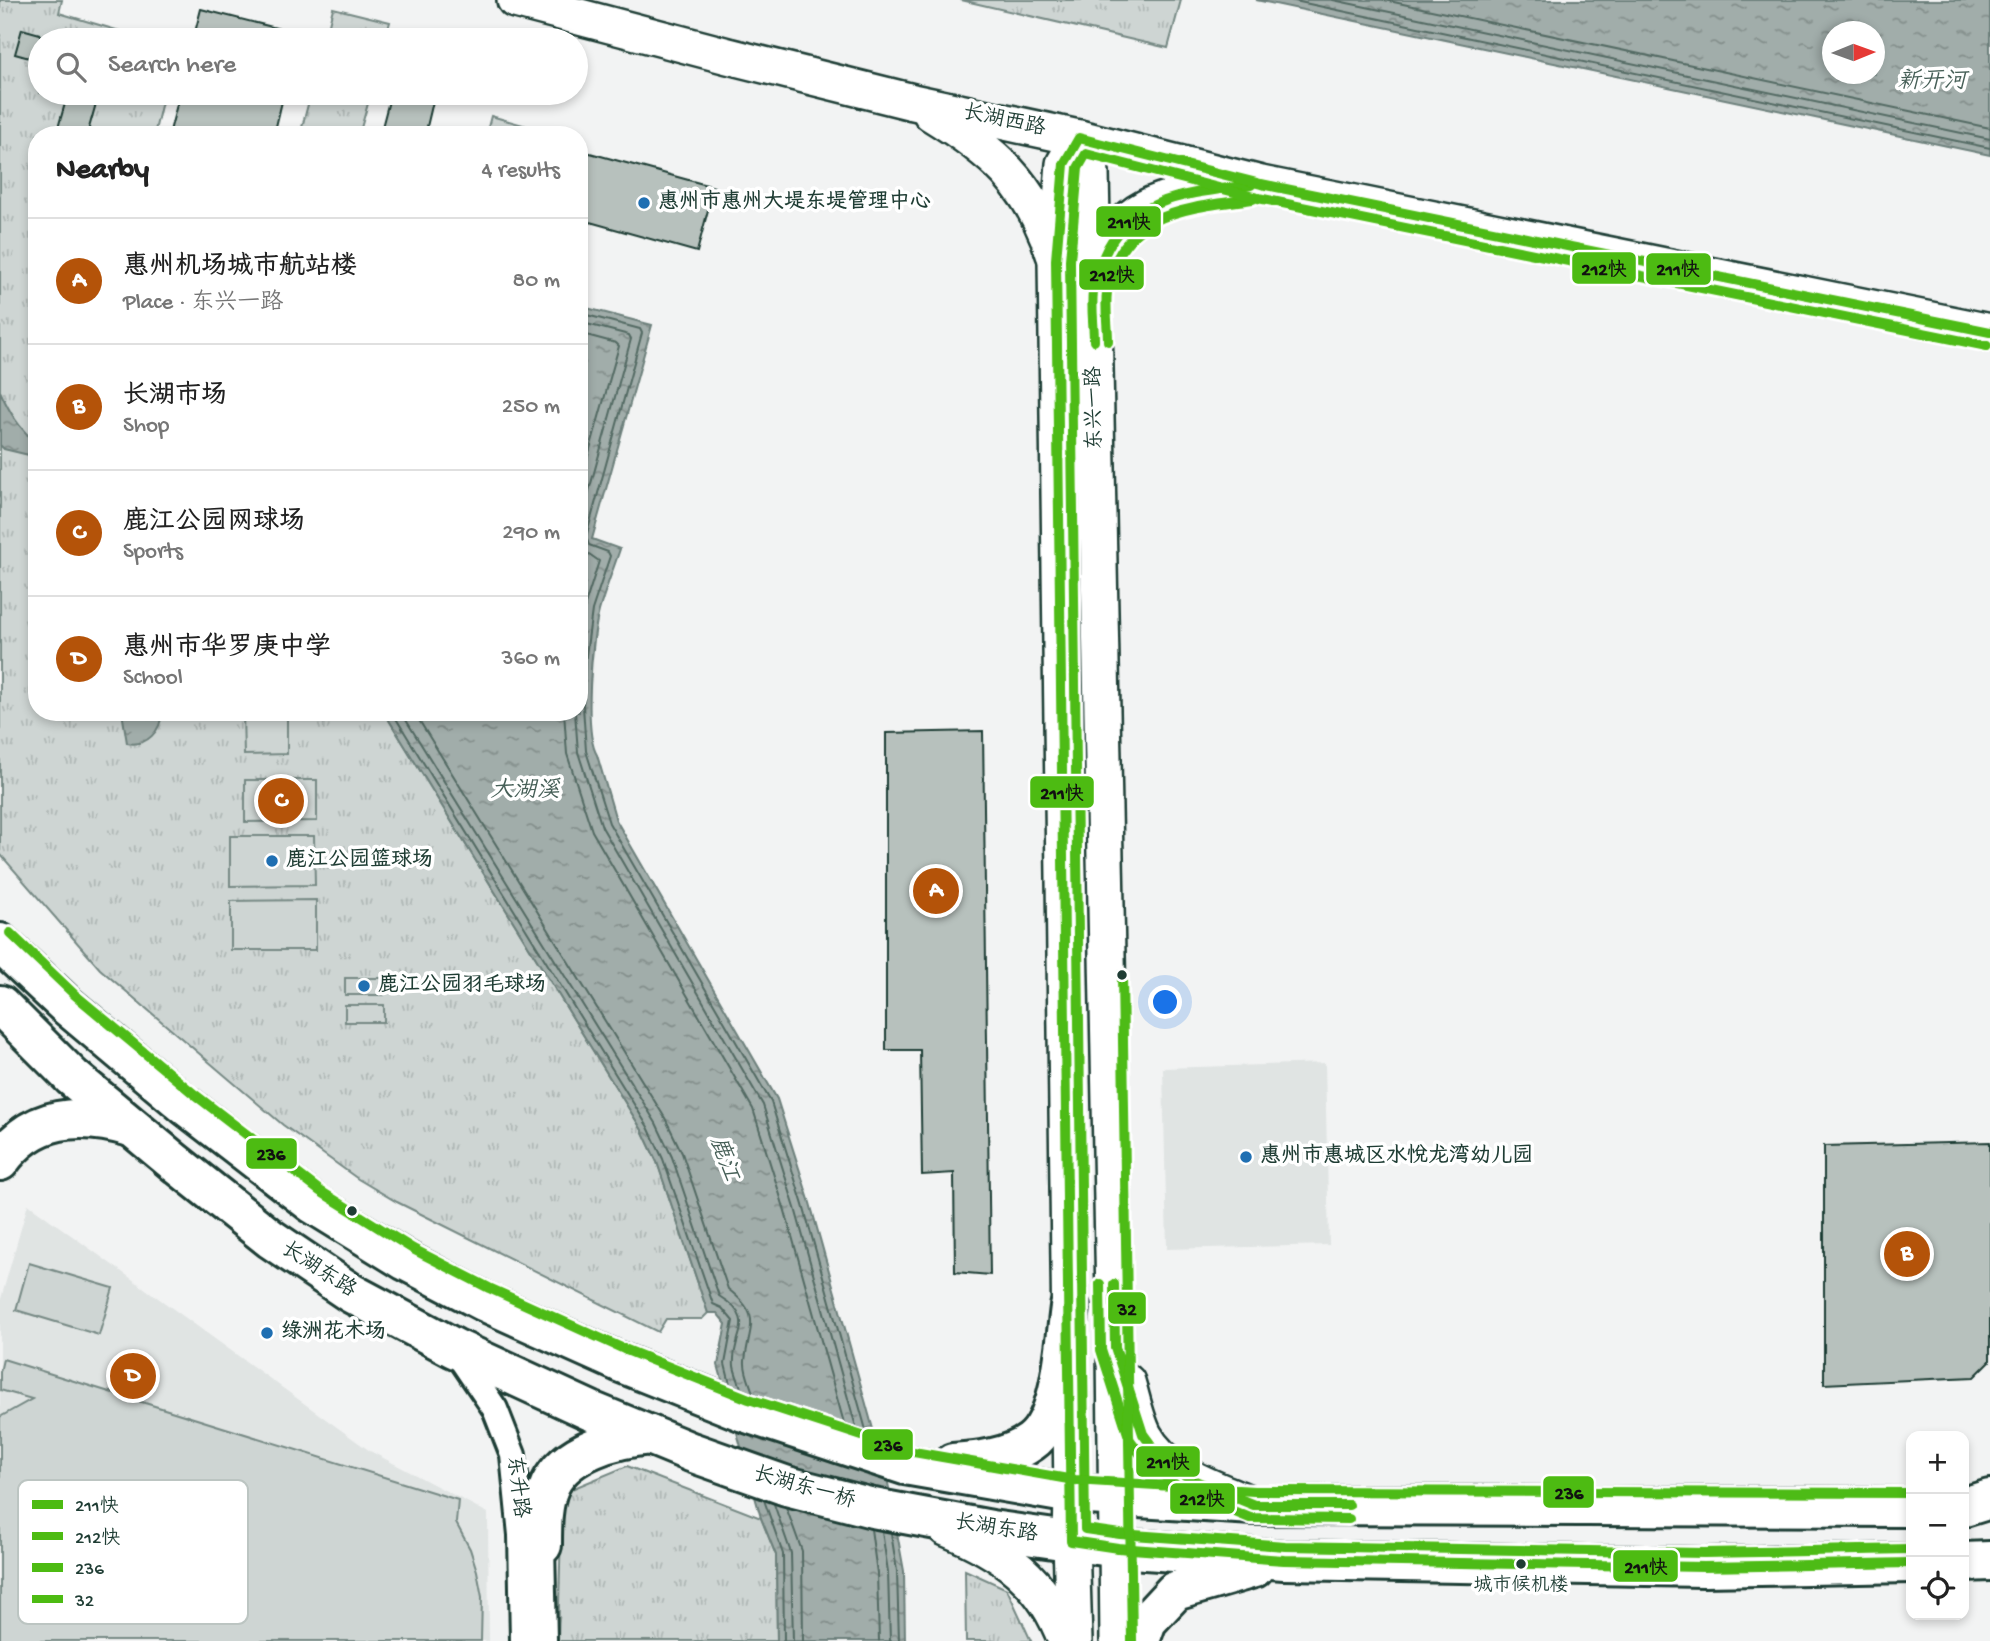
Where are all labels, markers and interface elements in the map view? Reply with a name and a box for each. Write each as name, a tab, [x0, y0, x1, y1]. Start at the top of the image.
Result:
north arrow	[1822, 21, 1885, 84]
search box	[28, 28, 588, 105]
icon: search	[52, 48, 90, 86]
text: Search here	[108, 51, 236, 82]
water label: 新开河	[1898, 68, 1971, 96]
street label: 长湖西路	[960, 99, 1048, 143]
text: Nearby	[56, 154, 149, 189]
text: 4 results	[481, 158, 560, 185]
place label: 惠州市惠州大堤东堤管理中心	[658, 189, 931, 216]
marker: 惠州市惠州大堤东堤管理中心	[636, 195, 652, 211]
line badge: 211快	[1095, 205, 1162, 238]
text: 211快	[1107, 212, 1151, 236]
line badge: 212快	[1571, 251, 1637, 285]
line badge: 211快	[1645, 252, 1712, 286]
text: 惠州机场城市航站楼	[123, 253, 357, 284]
line badge: 212快	[1078, 258, 1145, 291]
text: 212快	[1581, 259, 1627, 283]
text: 211快	[1656, 259, 1700, 283]
text: 212快	[1089, 265, 1135, 289]
text: A	[72, 268, 86, 295]
text: 80 m	[513, 268, 560, 295]
text: Place · 东兴一路	[123, 290, 283, 317]
street label: 东兴一路	[1081, 366, 1109, 450]
text: 长湖市场	[123, 382, 227, 413]
text: B	[73, 394, 85, 421]
text: 250 m	[502, 394, 560, 421]
text: Shop	[123, 413, 169, 440]
text: 鹿江公园网球场	[123, 508, 305, 539]
text: C	[73, 520, 85, 547]
text: 290 m	[502, 520, 560, 547]
text: Sports	[123, 539, 183, 566]
text: 惠州市华罗庚中学	[123, 634, 331, 665]
text: D	[72, 646, 87, 673]
text: 360 m	[502, 646, 560, 673]
text: School	[123, 665, 183, 692]
pin: C	[258, 775, 304, 827]
line badge: 211快	[1029, 775, 1095, 809]
water label: 大湖溪	[491, 777, 562, 805]
text: 211快	[1040, 783, 1084, 807]
place label: 鹿江公园篮球场	[286, 847, 433, 874]
marker: 鹿江公园篮球场	[264, 853, 280, 869]
pin: A	[913, 865, 959, 917]
unlabelled marker	[1115, 968, 1129, 982]
place label: 鹿江公园羽毛球场	[378, 972, 546, 999]
marker: 鹿江公园羽毛球场	[356, 978, 372, 994]
your location	[1148, 985, 1182, 1019]
water label: 鹿江	[702, 1132, 745, 1186]
line badge: 236	[245, 1137, 298, 1170]
place label: 惠州市惠城区水悦龙湾幼儿园	[1260, 1143, 1533, 1170]
text: 236	[257, 1145, 286, 1168]
marker: 惠州市惠城区水悦龙湾幼儿园	[1238, 1149, 1254, 1165]
unlabelled marker	[345, 1204, 359, 1218]
pin: B	[1884, 1228, 1930, 1280]
street label: 长湖东路	[276, 1236, 361, 1304]
line badge: 32	[1107, 1291, 1147, 1325]
text: 32	[1116, 1300, 1137, 1323]
place label: 绿洲花木场	[281, 1319, 386, 1346]
marker: 绿洲花木场	[259, 1325, 275, 1341]
pin: D	[110, 1350, 156, 1402]
line badge: 236	[861, 1428, 914, 1461]
map controls	[1906, 1431, 1969, 1620]
button: +	[1906, 1431, 1969, 1494]
text: 236	[874, 1436, 903, 1459]
line badge: 211快	[1135, 1445, 1201, 1478]
text: 211快	[1146, 1452, 1190, 1476]
street label: 东升路	[500, 1454, 534, 1520]
street label: 长湖东一桥	[750, 1461, 858, 1515]
line badge: 236	[1542, 1475, 1595, 1509]
legend	[18, 1480, 248, 1624]
line badge: 212快	[1169, 1482, 1236, 1515]
text: 236	[1555, 1484, 1584, 1507]
text: 212快	[1179, 1489, 1225, 1513]
button: −	[1906, 1494, 1969, 1557]
text: 211快	[75, 1495, 119, 1519]
street label: 长湖东路	[953, 1509, 1040, 1549]
text: 212快	[75, 1527, 120, 1551]
line badge: 211快	[1612, 1549, 1679, 1583]
marker: 城市候机楼	[1514, 1557, 1528, 1571]
text: 211快	[1624, 1557, 1668, 1581]
button: locate	[1906, 1557, 1969, 1620]
text: 236	[75, 1559, 104, 1582]
place label: 城市候机楼	[1473, 1574, 1569, 1598]
text: 32	[74, 1591, 94, 1614]

